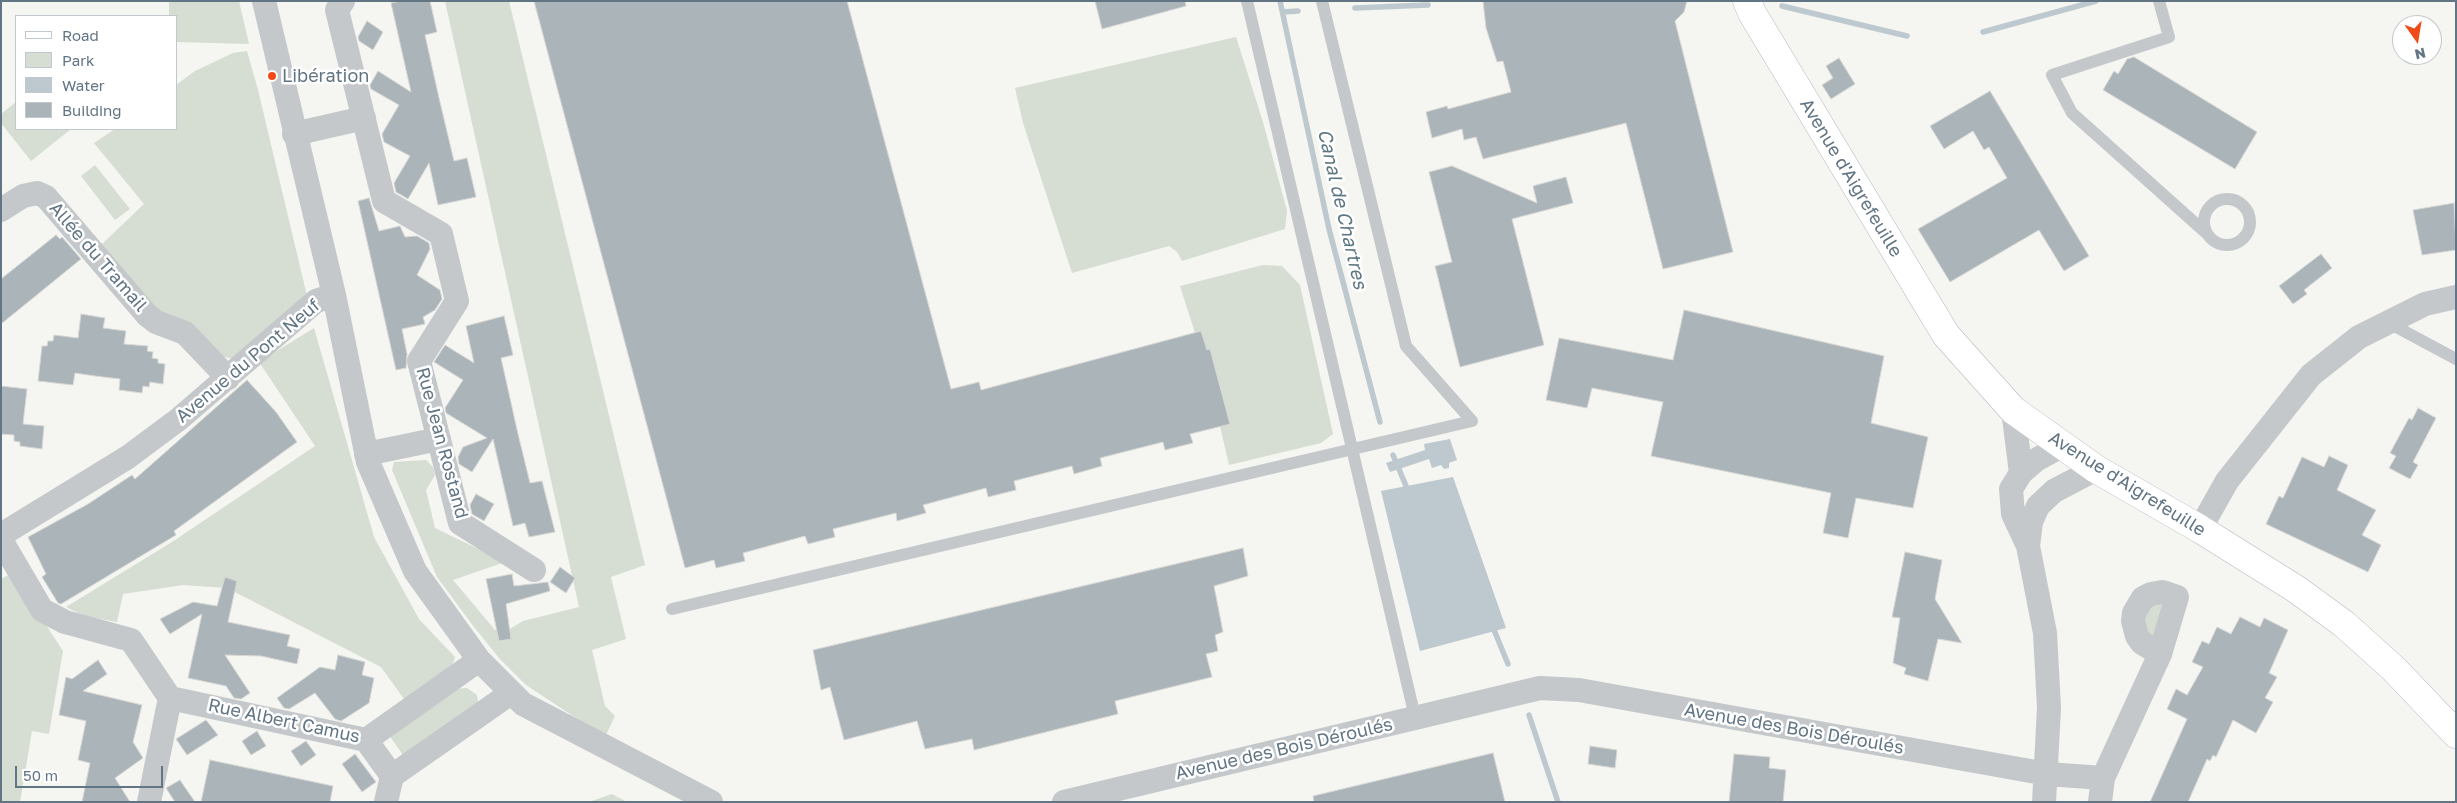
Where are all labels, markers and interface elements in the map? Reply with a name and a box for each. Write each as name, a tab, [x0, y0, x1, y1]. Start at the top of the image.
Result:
legend	[15, 15, 178, 130]
north arrow	[2392, 15, 2442, 65]
text: Road	[62, 26, 99, 44]
text: N	[2413, 45, 2427, 64]
text: Park	[62, 51, 94, 69]
place label: Libération	[282, 65, 369, 87]
marker: Libération	[266, 70, 278, 82]
text: Water	[62, 76, 105, 94]
street label: Avenue d'Aigrefeuille	[1795, 95, 1907, 261]
text: Building	[62, 101, 122, 119]
water label: Canal de Chartres	[1313, 127, 1371, 291]
street label: Allée du Tramail	[45, 198, 151, 316]
street label: Avenue du Pont Neuf	[172, 295, 324, 427]
street label: Rue Jean Rostand	[411, 365, 473, 521]
street label: Avenue d'Aigrefeuille	[2045, 427, 2209, 541]
street label: Rue Albert Camus	[206, 694, 362, 748]
street label: Avenue des Bois Déroulés	[1683, 699, 1905, 759]
street label: Avenue des Bois Déroulés	[1173, 713, 1395, 785]
scale bar	[18, 756, 165, 788]
text: 50 m	[23, 766, 58, 784]

